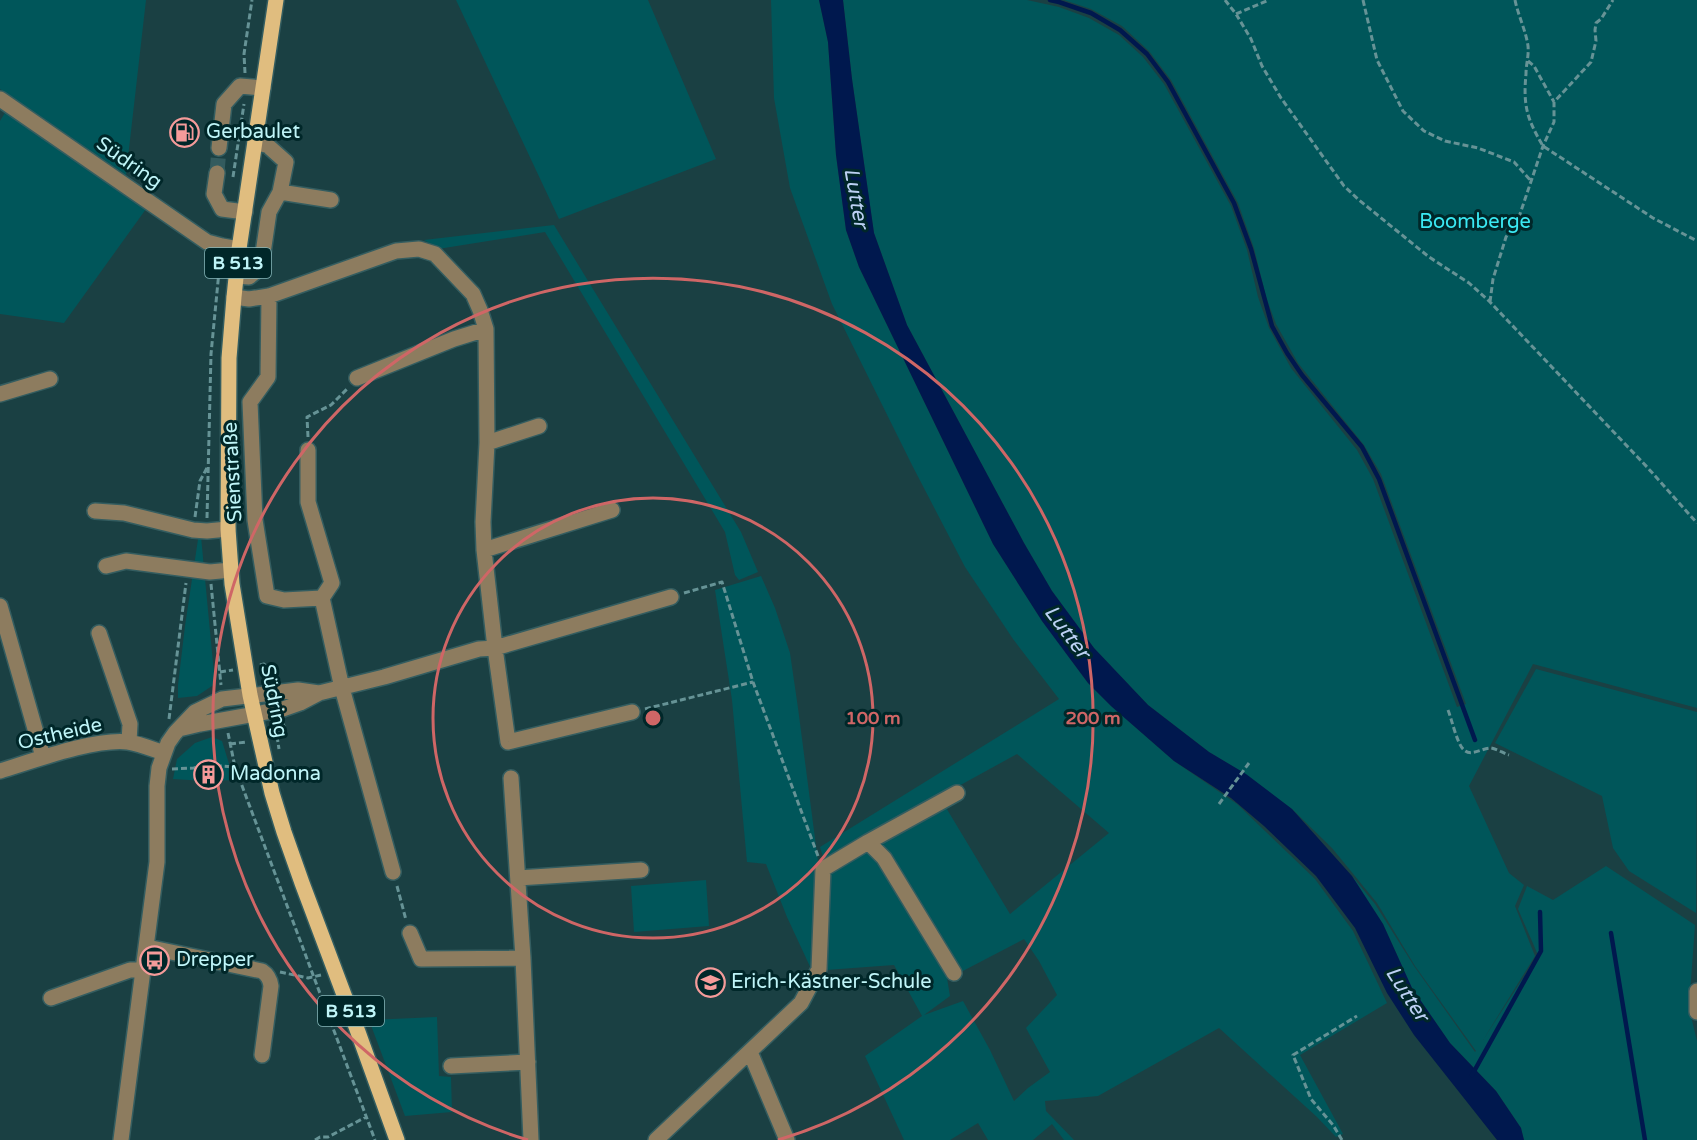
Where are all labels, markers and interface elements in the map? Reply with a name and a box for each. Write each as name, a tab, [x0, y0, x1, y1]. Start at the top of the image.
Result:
fuel station icon: Gerbaulet	[169, 116, 201, 148]
place label: Gerbaulet	[206, 120, 300, 144]
street label: Südring	[92, 132, 166, 194]
water label: Lutter	[838, 166, 874, 233]
park label: Boomberge	[1419, 210, 1531, 234]
road number: B 513	[205, 248, 271, 278]
street label: Sienstraße	[218, 421, 248, 523]
water label: Lutter	[1039, 600, 1097, 666]
street label: Südring	[255, 662, 293, 740]
text: 100 m	[845, 707, 901, 729]
text: 200 m	[1065, 707, 1121, 729]
centre of rings	[643, 708, 663, 728]
street label: Ostheide	[16, 713, 104, 755]
building icon: Madonna	[193, 758, 225, 790]
place label: Madonna	[230, 762, 321, 786]
bus stop icon: Drepper	[139, 944, 171, 976]
place label: Drepper	[176, 948, 254, 972]
water label: Lutter	[1380, 962, 1436, 1029]
school or university icon: Erich-Kästner-Schule	[694, 966, 726, 998]
place label: Erich-Kästner-Schule	[731, 970, 932, 994]
road number: B 513	[318, 996, 384, 1026]

